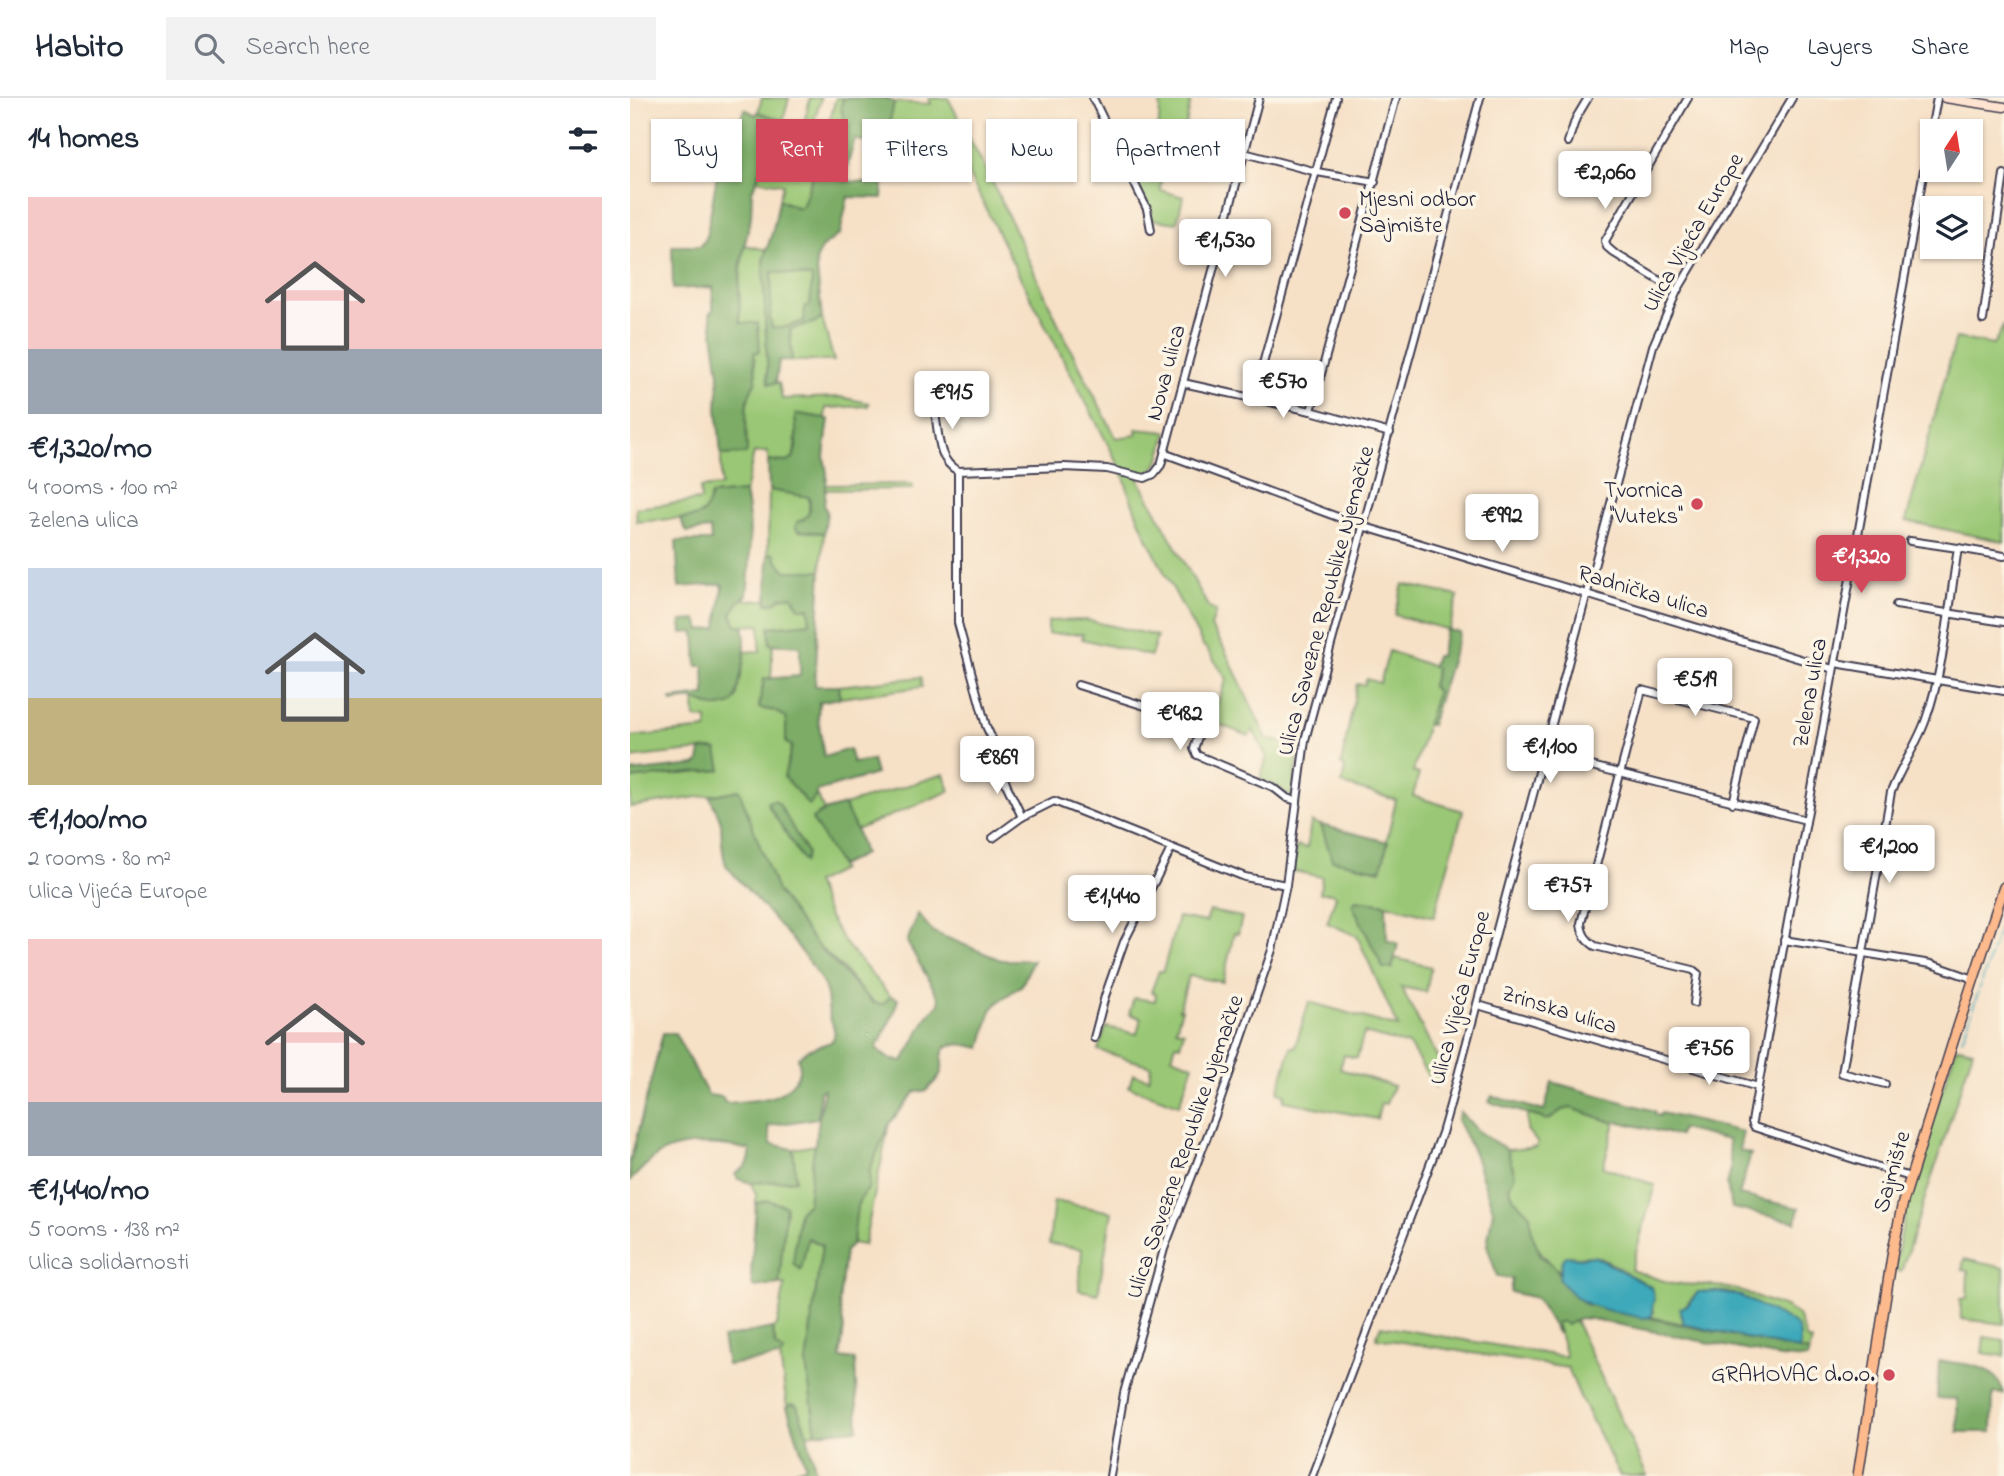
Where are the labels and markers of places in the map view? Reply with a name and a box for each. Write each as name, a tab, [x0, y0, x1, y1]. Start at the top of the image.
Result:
pin: €2,060	[1548, 152, 1662, 211]
place label: Mjesni odbor Sajmište	[1359, 184, 1477, 243]
marker: Mjesni odbor Sajmište	[1337, 205, 1353, 221]
pin: €1,530	[1168, 220, 1282, 279]
pin: €570	[1242, 360, 1324, 420]
pin: €915	[911, 372, 993, 431]
place label: Tvornica ''Vuteks''	[1604, 475, 1683, 534]
pin: €992	[1461, 494, 1543, 554]
marker: Tvornica ''Vuteks''	[1689, 496, 1705, 512]
pin: €1,320	[1804, 536, 1918, 595]
pin: €519	[1654, 658, 1736, 718]
pin: €482	[1139, 692, 1221, 752]
pin: €1,100	[1493, 726, 1607, 785]
pin: €869	[956, 736, 1038, 796]
pin: €1,200	[1832, 826, 1946, 885]
pin: €757	[1527, 864, 1609, 924]
pin: €1,440	[1055, 876, 1169, 935]
pin: €756	[1668, 1028, 1750, 1087]
place label: GRAHOVAC d.o.o.	[1711, 1359, 1875, 1392]
marker: GRAHOVAC d.o.o.	[1881, 1367, 1897, 1383]

